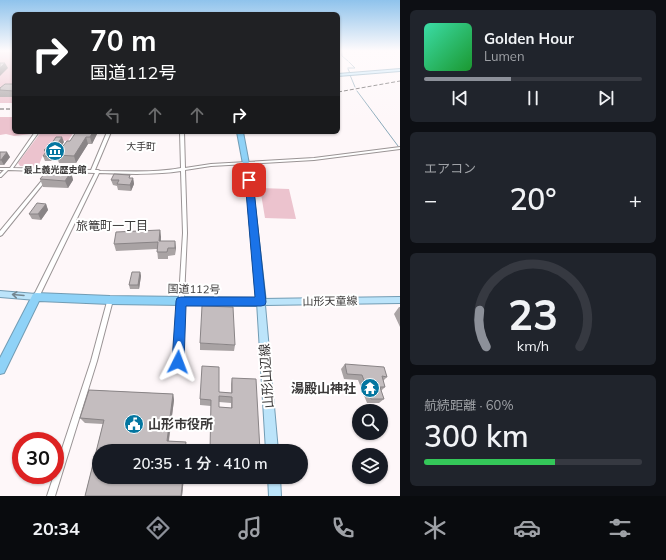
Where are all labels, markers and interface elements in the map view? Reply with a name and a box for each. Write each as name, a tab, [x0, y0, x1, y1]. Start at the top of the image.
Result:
text: 70 m	[90, 23, 156, 58]
icon: right	[24, 28, 76, 80]
text: Golden Hour	[484, 29, 574, 48]
text: Lumen	[484, 48, 525, 64]
text: 国道112号	[90, 61, 176, 84]
icon: previous	[449, 87, 471, 109]
icon: pause	[522, 87, 544, 109]
icon: next	[595, 87, 617, 109]
icon: left	[102, 104, 124, 126]
icon: ahead	[144, 104, 166, 126]
icon: ahead	[186, 104, 208, 126]
icon: right	[228, 104, 250, 126]
museum icon: 最上義光歴史館	[44, 140, 66, 162]
district label: 大手町	[126, 140, 156, 153]
text: エアコン	[424, 160, 476, 176]
pin	[232, 163, 266, 197]
place label: 最上義光歴史館	[23, 164, 87, 175]
icon: arrive	[238, 169, 260, 191]
text: 20°	[509, 180, 557, 218]
text: −	[424, 186, 437, 214]
text: +	[629, 186, 642, 214]
district label: 旅篭町一丁目	[76, 218, 148, 233]
street label: 国道112号	[167, 282, 221, 296]
text: 23	[508, 288, 558, 340]
one-way arrow	[12, 292, 25, 299]
street label: 山形天童線	[302, 294, 358, 308]
text: km/h	[517, 336, 549, 354]
position arrow	[157, 341, 199, 383]
street label: 山形山辺線	[256, 343, 276, 409]
temple icon: 湯殿山神社	[359, 377, 381, 399]
place label: 湯殿山神社	[291, 380, 356, 396]
text: 航続距離 · 60%	[424, 397, 514, 413]
map controls	[352, 404, 388, 484]
button: search	[352, 404, 388, 440]
public building icon: 山形市役所	[123, 413, 145, 435]
place label: 山形市役所	[148, 416, 213, 432]
text: 300 km	[424, 417, 529, 455]
speed limit sign: 30	[12, 432, 64, 484]
button: layers	[352, 448, 388, 484]
text: 20:35 · 1 分 · 410 m	[132, 454, 268, 473]
icon: directions	[144, 514, 172, 542]
icon: music	[236, 514, 264, 542]
icon: phone	[329, 514, 357, 542]
icon: climate	[421, 514, 449, 542]
icon: car	[513, 514, 541, 542]
icon: filters	[606, 514, 634, 542]
text: 20:34	[32, 517, 80, 540]

